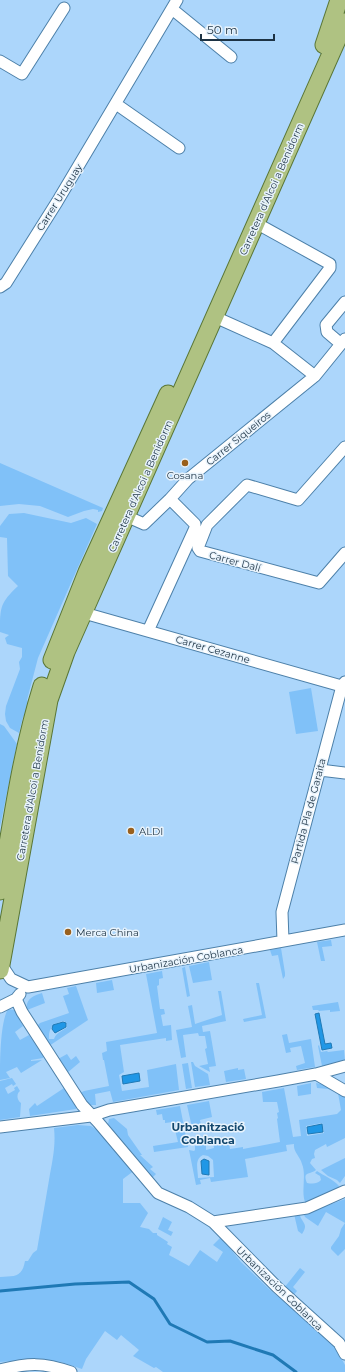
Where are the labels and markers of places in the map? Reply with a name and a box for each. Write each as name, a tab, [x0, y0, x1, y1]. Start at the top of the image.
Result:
marker: Cosana	[180, 458, 190, 468]
place label: Cosana	[167, 469, 203, 482]
place label: ALDI	[139, 825, 163, 838]
marker: ALDI	[126, 826, 136, 836]
place label: Merca China	[76, 926, 139, 939]
marker: Merca China	[63, 927, 73, 937]

